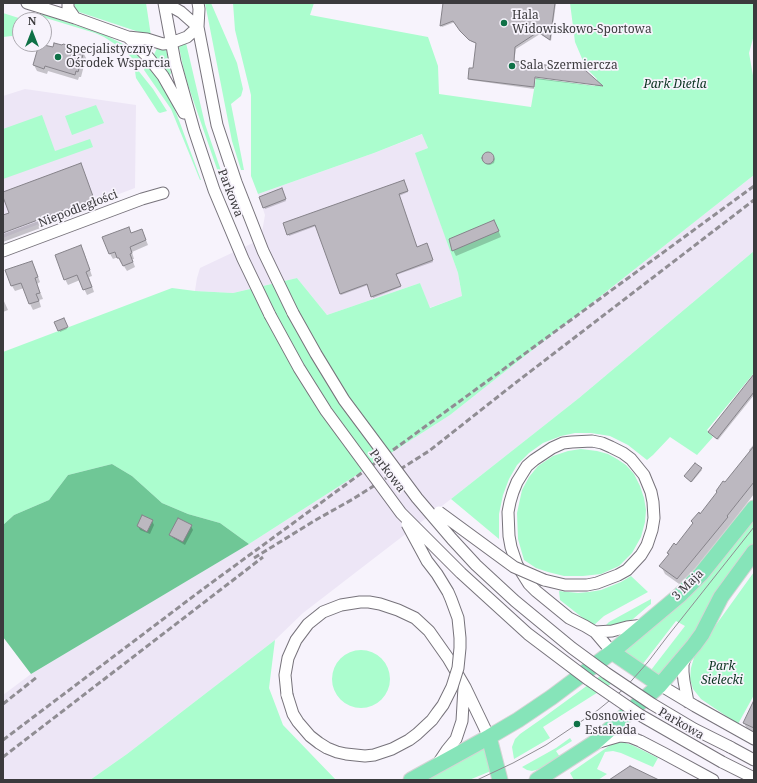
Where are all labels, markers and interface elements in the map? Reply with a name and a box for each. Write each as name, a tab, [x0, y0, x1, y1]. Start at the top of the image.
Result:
place label: Hala Widowiskowo-Sportowa	[512, 9, 652, 37]
north arrow	[12, 12, 52, 52]
text: N	[28, 13, 36, 28]
marker: Hala Widowiskowo-Sportowa	[499, 18, 509, 28]
place label: Specjalistyczny Ośrodek Wsparcia	[66, 43, 170, 71]
marker: Specjalistyczny Ośrodek Wsparcia	[53, 52, 63, 62]
place label: Sala Szermiercza	[520, 59, 618, 73]
marker: Sala Szermiercza	[507, 61, 517, 71]
park label: Park Dietla	[643, 78, 707, 92]
street label: Parkowa	[214, 167, 246, 219]
street label: Niepodległości	[36, 187, 120, 231]
street label: Parkowa	[366, 447, 408, 495]
street label: 3 Maja	[669, 567, 707, 603]
park label: Park Sielecki	[701, 660, 743, 688]
street label: Parkowa	[656, 705, 706, 743]
place label: Sosnowiec Estakada	[585, 710, 645, 738]
marker: Sosnowiec Estakada	[572, 719, 582, 729]

